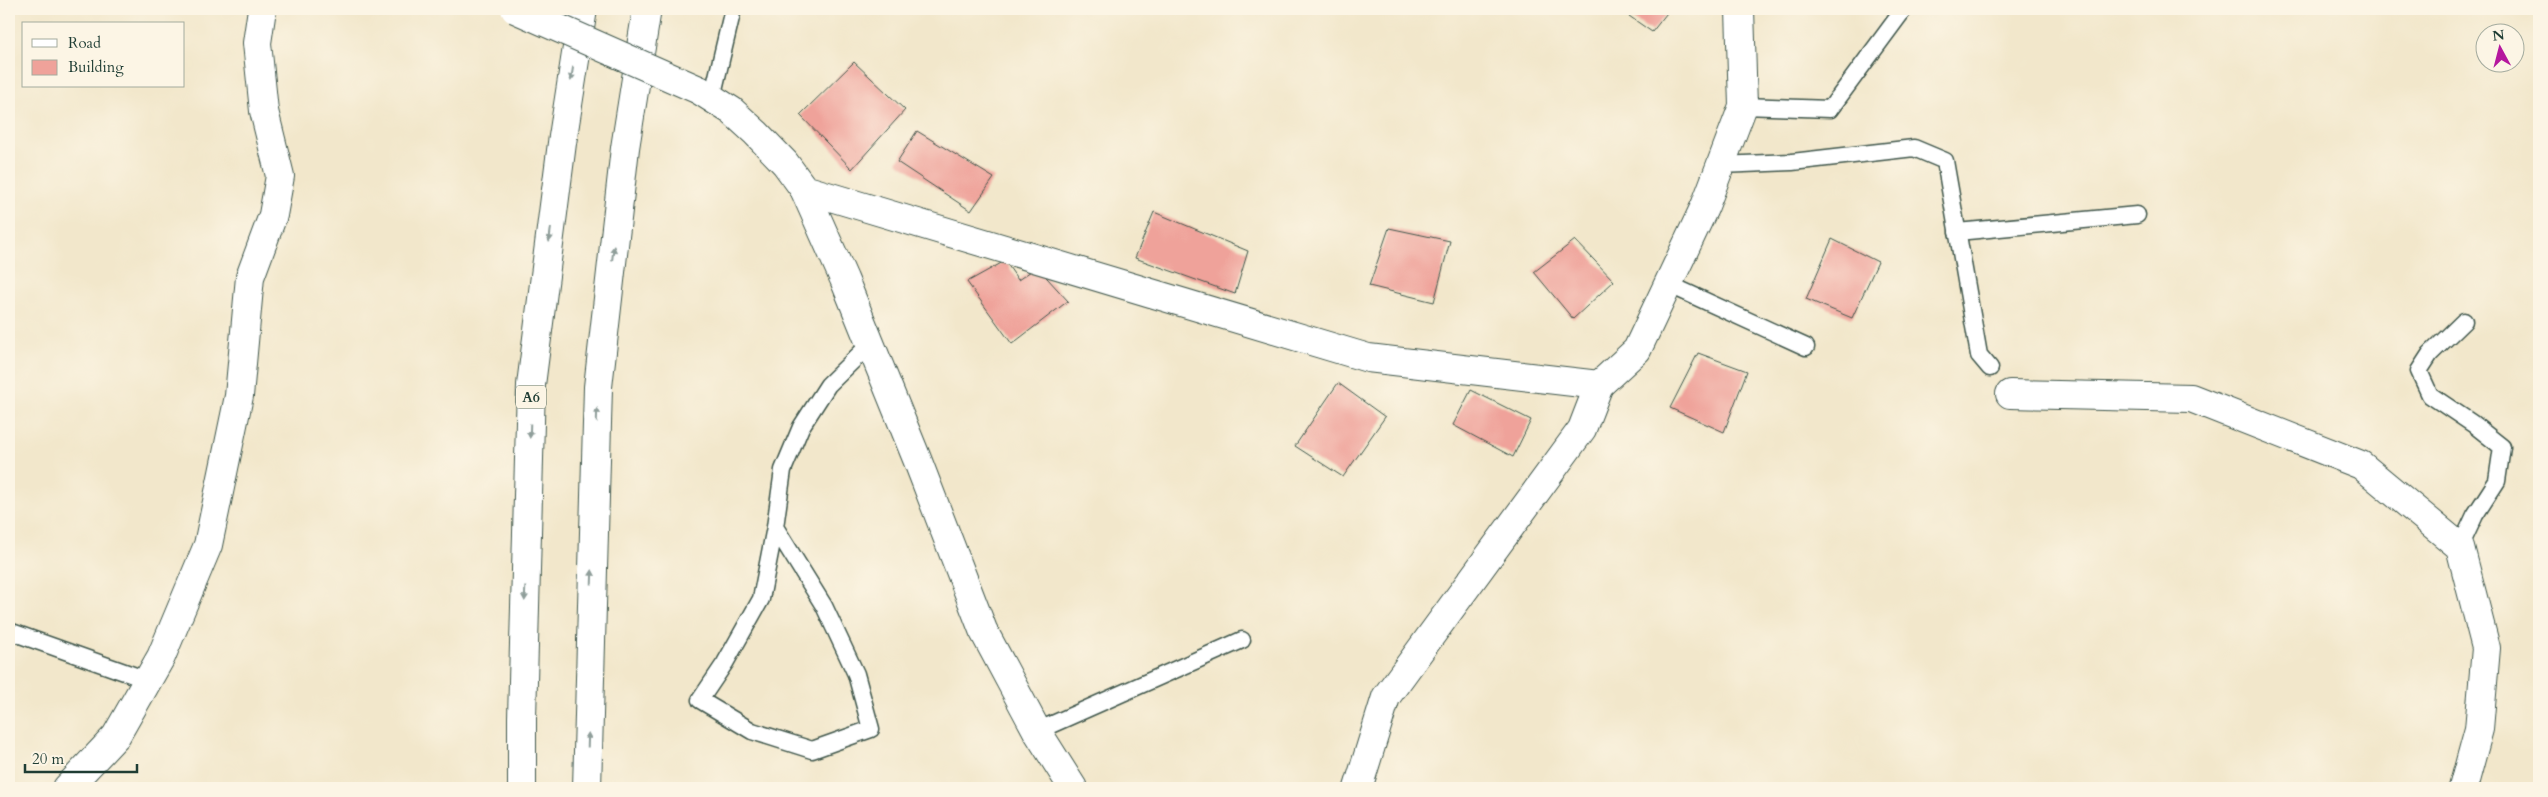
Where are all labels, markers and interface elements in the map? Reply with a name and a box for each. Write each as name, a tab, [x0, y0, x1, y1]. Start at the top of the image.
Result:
legend	[22, 22, 185, 88]
north arrow	[2476, 22, 2526, 72]
text: N	[2491, 25, 2506, 46]
text: Road	[68, 33, 101, 53]
text: Building	[68, 57, 124, 77]
one-way arrow	[568, 67, 576, 83]
one-way arrow	[546, 227, 554, 243]
one-way arrow	[609, 245, 617, 261]
road number: A6	[516, 386, 546, 408]
one-way arrow	[593, 406, 601, 422]
one-way arrow	[526, 424, 534, 440]
one-way arrow	[589, 569, 597, 585]
one-way arrow	[521, 586, 529, 602]
one-way arrow	[584, 731, 592, 747]
scale bar	[25, 742, 138, 774]
text: 20 m	[32, 749, 64, 769]

